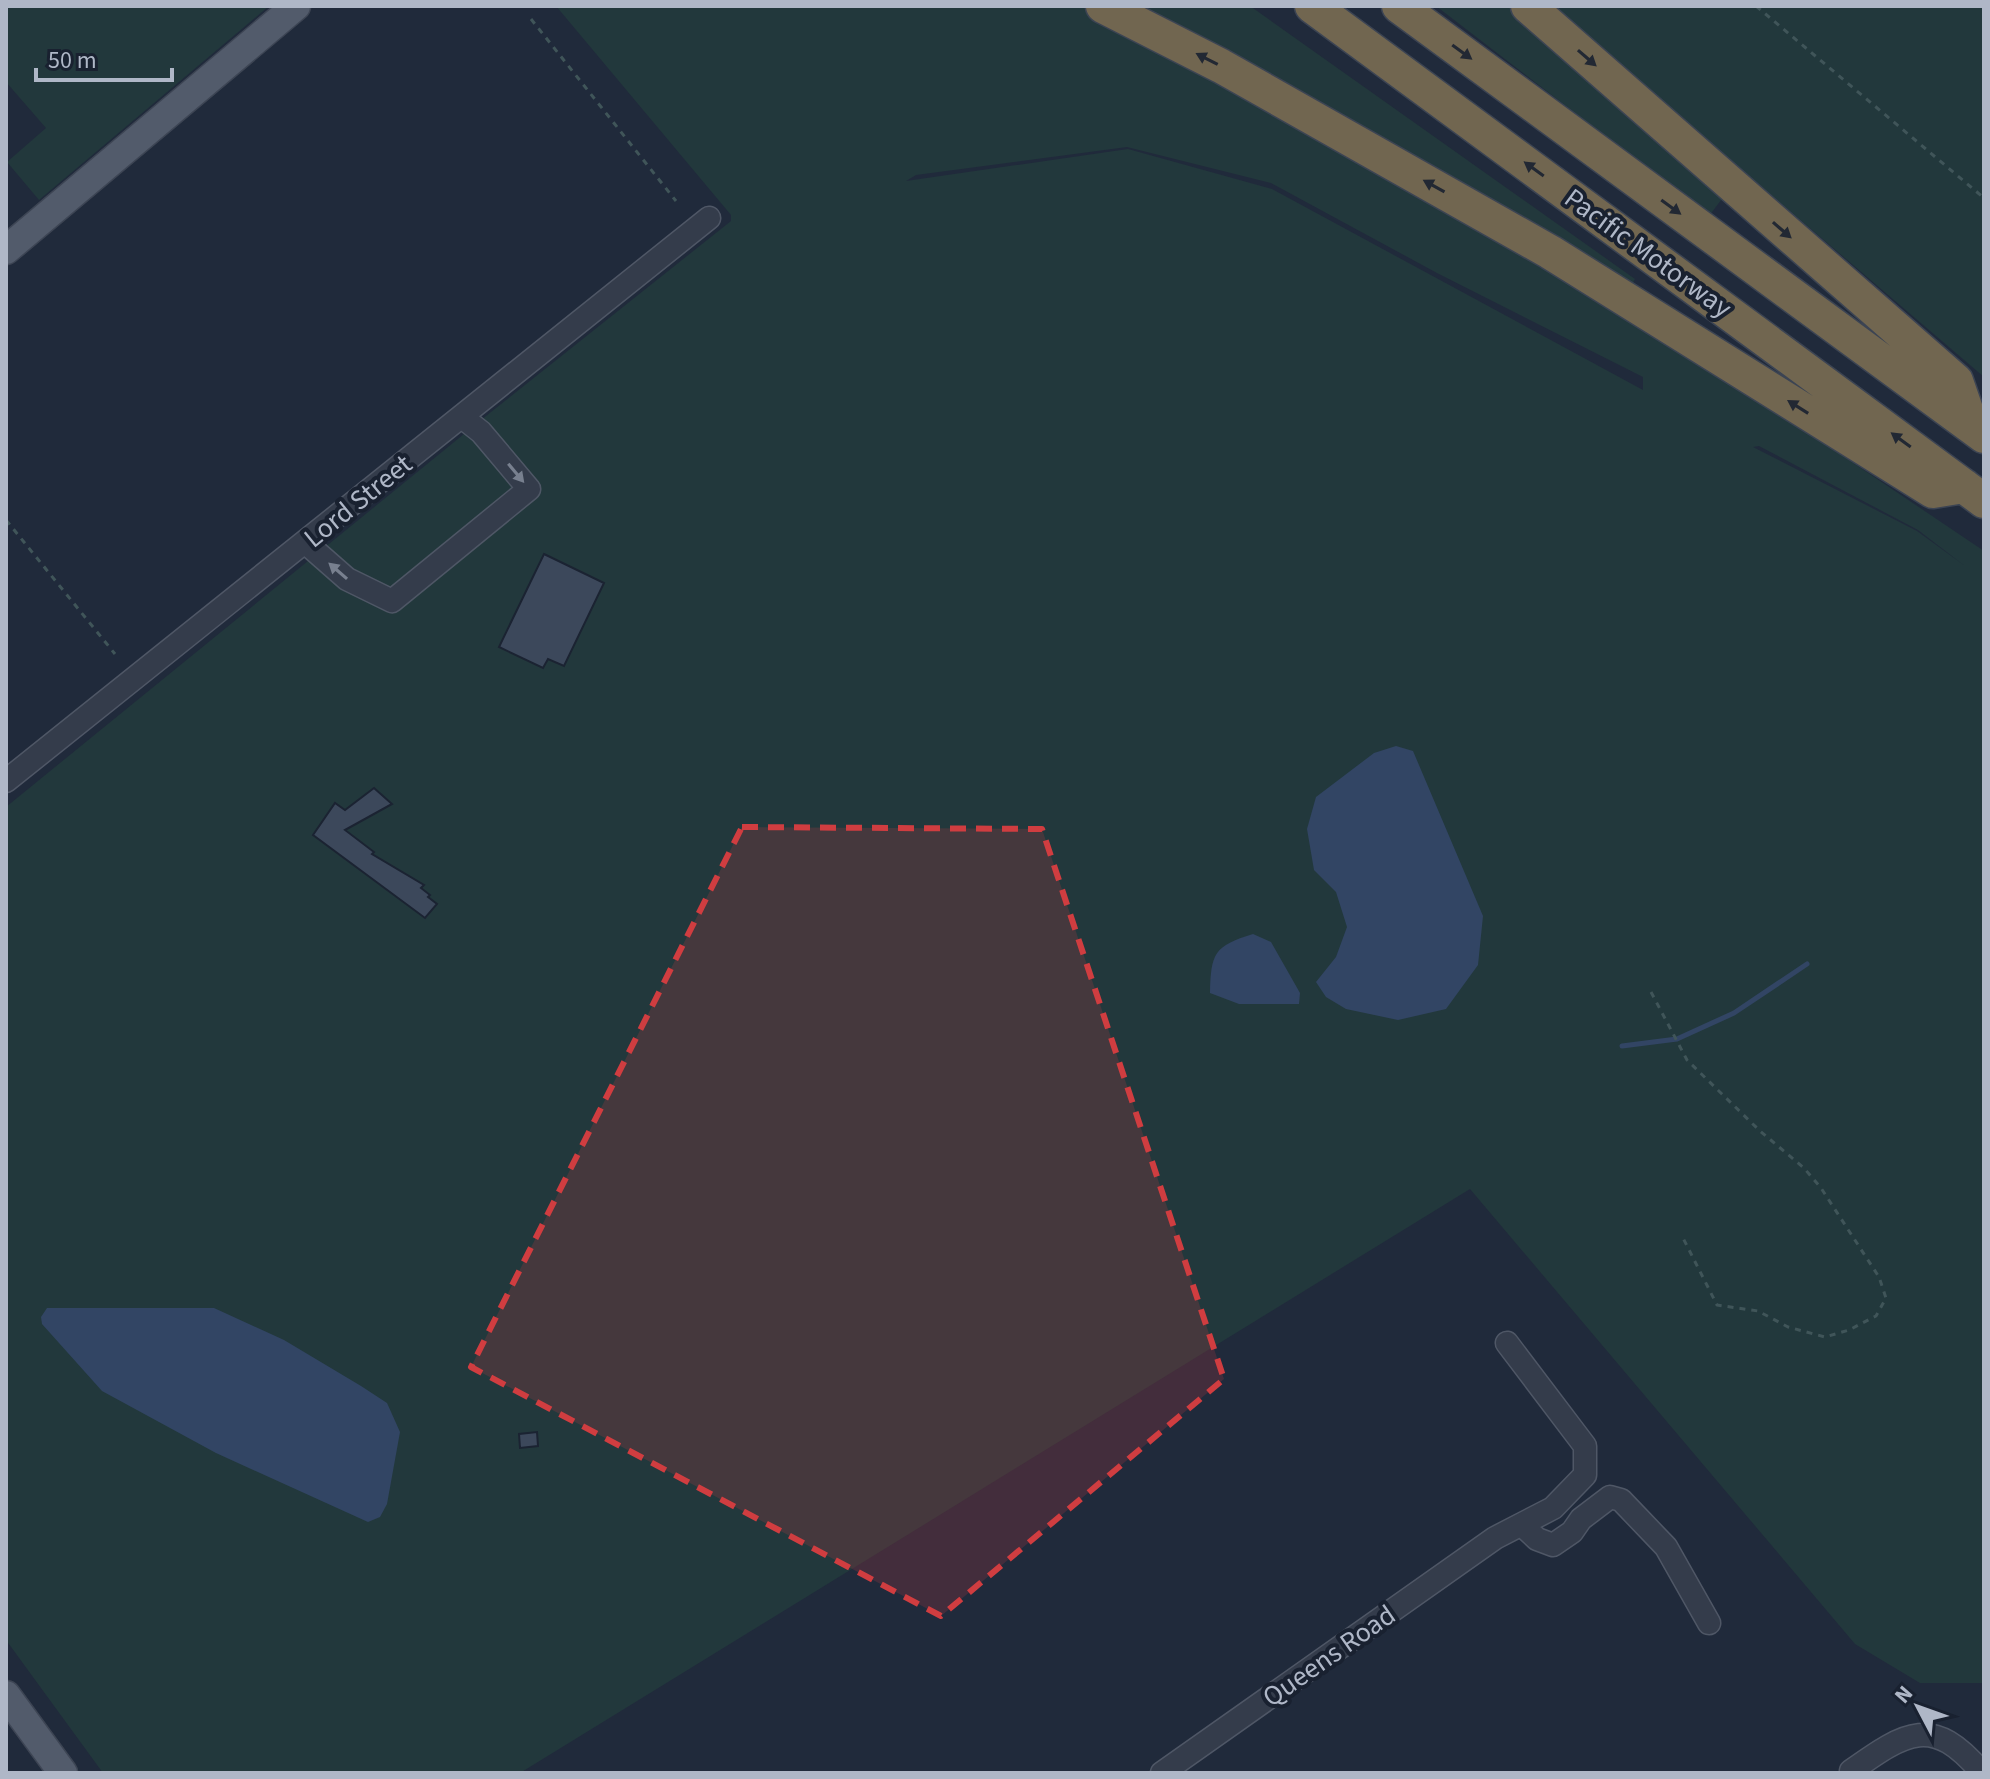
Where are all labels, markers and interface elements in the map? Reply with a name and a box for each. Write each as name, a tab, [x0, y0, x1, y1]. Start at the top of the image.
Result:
scale bar	[36, 32, 172, 82]
text: 50 m	[48, 43, 97, 78]
one-way arrow	[1451, 44, 1473, 60]
one-way arrow	[1577, 48, 1596, 66]
one-way arrow	[1195, 53, 1218, 66]
one-way arrow	[1524, 162, 1544, 178]
street label: Pacific Motorway	[1556, 178, 1740, 328]
one-way arrow	[1422, 179, 1445, 193]
one-way arrow	[1661, 198, 1681, 214]
one-way arrow	[1771, 221, 1791, 238]
one-way arrow	[1787, 400, 1809, 414]
one-way arrow	[1890, 432, 1912, 448]
street label: Lord Street	[295, 444, 421, 557]
one-way arrow	[507, 463, 524, 483]
one-way arrow	[329, 563, 349, 580]
street label: Queens Road	[1254, 1595, 1404, 1717]
north arrow	[1878, 1667, 1958, 1747]
text: N	[1887, 1679, 1921, 1711]

